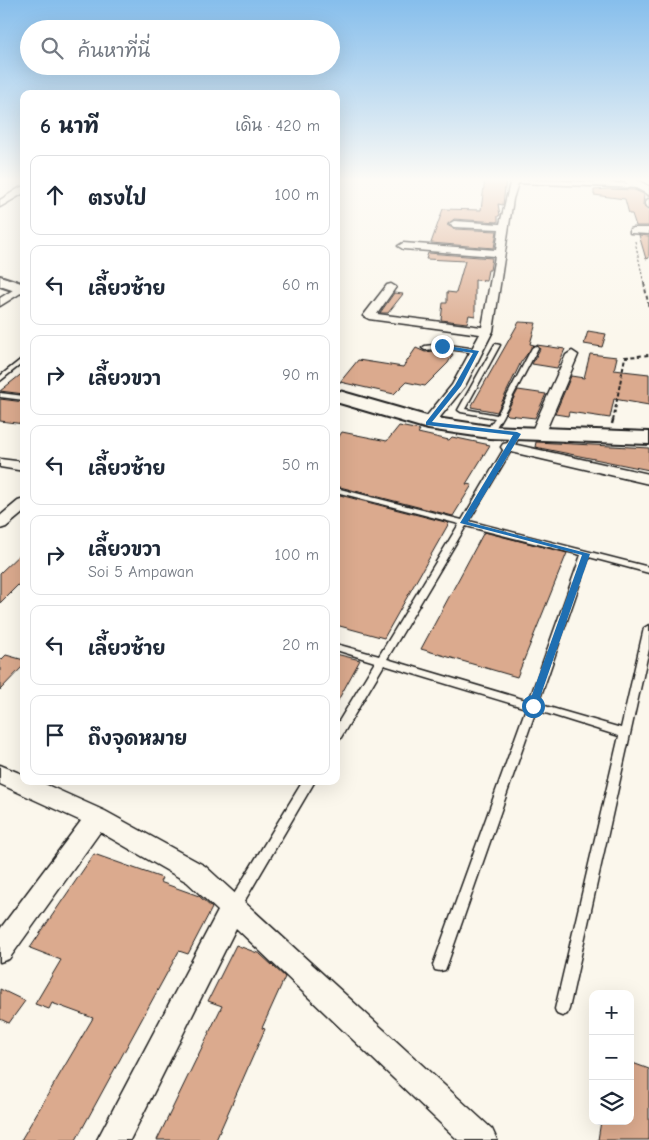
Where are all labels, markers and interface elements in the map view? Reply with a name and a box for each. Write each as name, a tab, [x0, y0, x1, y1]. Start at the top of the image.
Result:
search box	[20, 20, 340, 75]
icon: search	[38, 34, 66, 62]
text: ค้นหาที่นี่	[78, 40, 150, 62]
text: 6 นาที	[40, 114, 99, 138]
text: เดิน · 420 m	[235, 117, 320, 135]
icon: ahead	[41, 181, 69, 209]
text: 100 m	[275, 186, 319, 204]
text: ตรงไป	[88, 188, 146, 210]
icon: left	[41, 271, 69, 299]
text: 60 m	[282, 276, 319, 294]
text: เลี้ยวซ้าย	[88, 278, 165, 300]
route end	[431, 335, 454, 358]
icon: right	[41, 361, 69, 389]
text: 90 m	[282, 366, 319, 384]
text: เลี้ยวขวา	[88, 368, 161, 390]
icon: left	[41, 451, 69, 479]
text: 50 m	[282, 456, 319, 474]
text: เลี้ยวซ้าย	[88, 458, 165, 480]
text: เลี้ยวขวา	[88, 539, 161, 561]
icon: right	[41, 541, 69, 569]
text: 100 m	[275, 546, 319, 564]
text: Soi 5 Ampawan	[88, 563, 194, 581]
icon: left	[41, 631, 69, 659]
text: 20 m	[282, 636, 319, 654]
text: เลี้ยวซ้าย	[88, 638, 165, 660]
route start	[522, 695, 545, 718]
icon: arrive	[41, 721, 69, 749]
text: ถึงจุดหมาย	[88, 728, 187, 750]
map controls	[589, 990, 634, 1125]
button: +	[589, 990, 634, 1035]
button: −	[589, 1035, 634, 1080]
button: layers	[589, 1080, 634, 1125]

